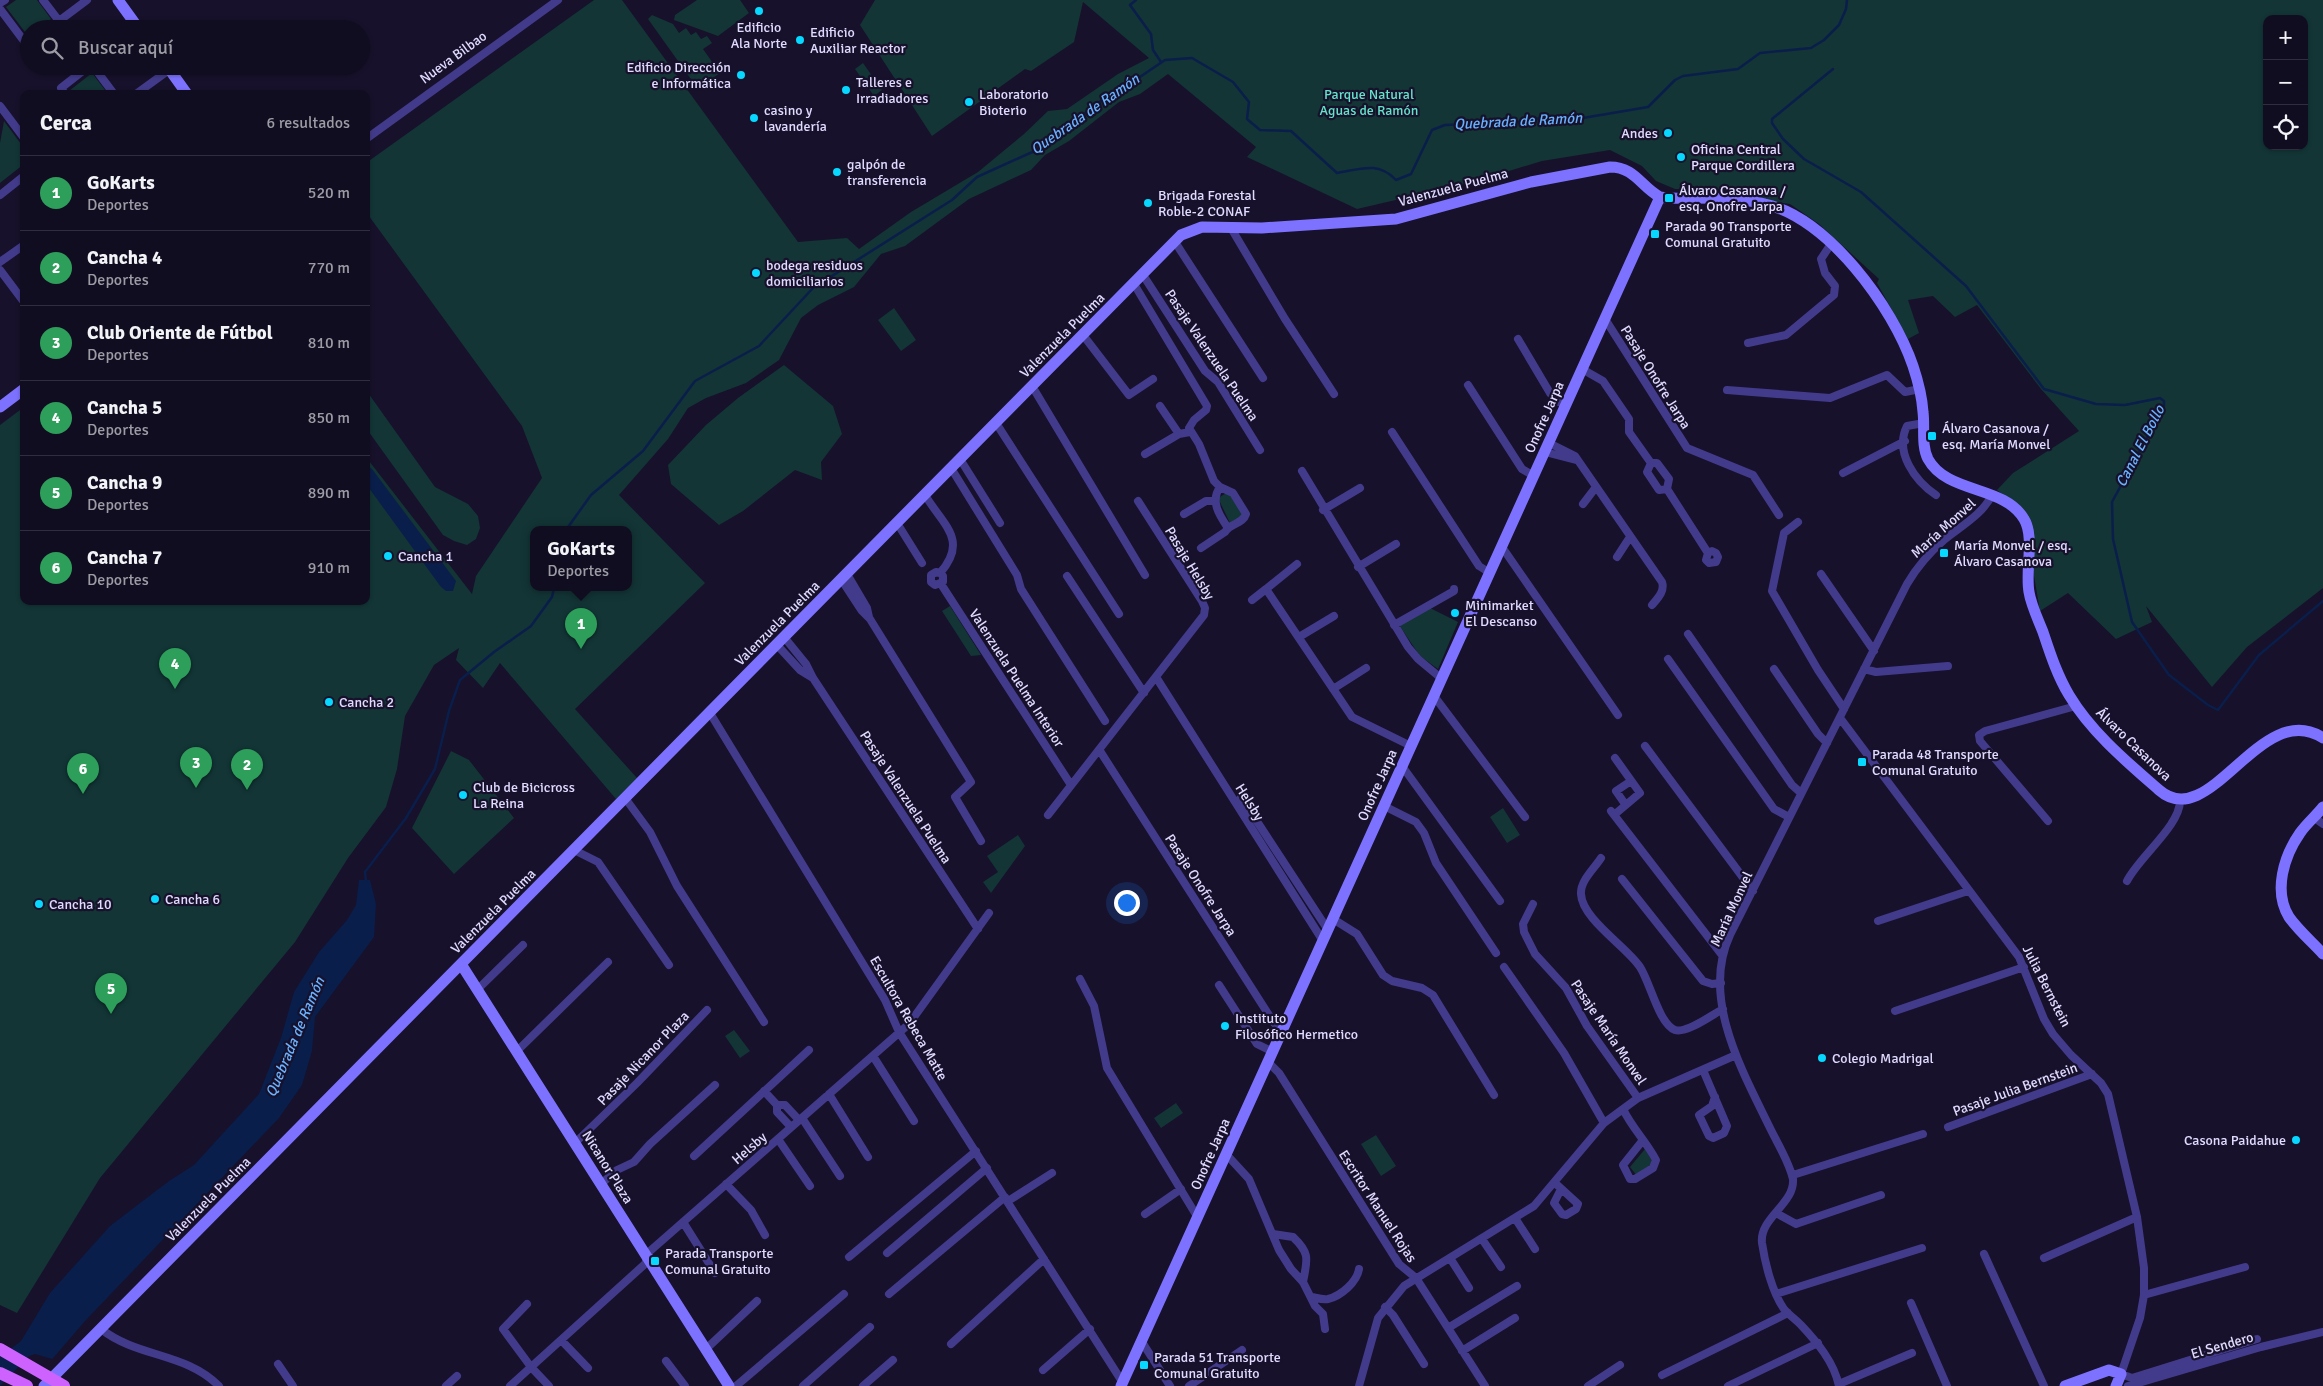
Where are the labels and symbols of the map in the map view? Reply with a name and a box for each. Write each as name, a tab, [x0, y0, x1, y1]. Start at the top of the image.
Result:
marker: Edificio Ala Norte	[753, 5, 765, 17]
place label: Edificio Ala Norte	[731, 19, 787, 52]
place label: Edificio Auxiliar Reactor	[810, 24, 906, 57]
street label: Nueva Bilbao	[417, 27, 490, 87]
marker: Edificio Auxiliar Reactor	[794, 34, 806, 46]
place label: Edificio Dirección e Informática	[626, 59, 731, 92]
marker: Edificio Dirección e Informática	[735, 69, 747, 81]
water label: Quebrada de Ramón	[1027, 69, 1143, 158]
place label: Talleres e Irradiadores	[856, 74, 928, 107]
marker: Talleres e Irradiadores	[840, 84, 852, 96]
place label: Laboratorio Bioterio	[979, 86, 1048, 119]
park label: Parque Natural Aguas de Ramón	[1320, 86, 1418, 119]
marker: Laboratorio Bioterio	[963, 96, 975, 108]
place label: casino y lavandería	[764, 102, 827, 135]
water label: Quebrada de Ramón	[1453, 109, 1583, 133]
marker: casino y lavandería	[748, 112, 760, 124]
place label: Andes	[1621, 125, 1658, 142]
marker: Andes	[1662, 127, 1674, 139]
place label: Oficina Central Parque Cordillera	[1691, 141, 1795, 174]
marker: Oficina Central Parque Cordillera	[1675, 151, 1687, 163]
place label: galpón de transferencia	[847, 156, 927, 189]
street label: Valenzuela Puelma	[1396, 165, 1510, 210]
marker: galpón de transferencia	[831, 166, 843, 178]
place label: Álvaro Casanova / esq. Onofre Jarpa	[1679, 182, 1786, 215]
place label: Brigada Forestal Roble-2 CONAF	[1158, 187, 1256, 220]
marker: Álvaro Casanova / esq. Onofre Jarpa	[1663, 192, 1675, 204]
marker: Brigada Forestal Roble-2 CONAF	[1142, 197, 1154, 209]
place label: Parada 90 Transporte Comunal Gratuito	[1665, 218, 1792, 251]
marker: Parada 90 Transporte Comunal Gratuito	[1649, 228, 1661, 240]
place label: bodega residuos domiciliarios	[766, 257, 863, 290]
marker: bodega residuos domiciliarios	[750, 267, 762, 279]
street label: Pasaje Valenzuela Puelma	[1161, 286, 1262, 424]
street label: Valenzuela Puelma	[1016, 289, 1108, 381]
street label: Pasaje Onofre Jarpa	[1617, 322, 1694, 432]
street label: Onofre Jarpa	[1521, 379, 1568, 456]
water label: Canal El Bollo	[2112, 401, 2169, 490]
place label: Álvaro Casanova / esq. María Monvel	[1942, 420, 2050, 453]
marker: Álvaro Casanova / esq. María Monvel	[1926, 430, 1938, 442]
street label: María Monvel	[1908, 495, 1979, 562]
street label: Pasaje Helsby	[1161, 523, 1218, 603]
place label: María Monvel / esq. Álvaro Casanova	[1954, 537, 2071, 570]
marker: María Monvel / esq. Álvaro Casanova	[1938, 547, 1950, 559]
place label: Cancha 1	[398, 548, 453, 565]
marker: Cancha 1	[382, 550, 394, 562]
street label: Valenzuela Puelma	[731, 577, 823, 669]
place label: Minimarket El Descanso	[1465, 597, 1537, 630]
street label: Valenzuela Puelma Interior	[966, 606, 1068, 751]
marker: Minimarket El Descanso	[1449, 607, 1461, 619]
pin: 1	[565, 608, 597, 649]
pin: 4	[159, 648, 191, 689]
place label: Cancha 2	[339, 694, 394, 711]
marker: Cancha 2	[323, 696, 335, 708]
street label: Álvaro Casanova	[2093, 704, 2175, 785]
street label: Pasaje Valenzuela Puelma	[856, 728, 955, 867]
place label: Parada 48 Transporte Comunal Gratuito	[1872, 746, 1999, 779]
pin: 3	[180, 747, 212, 788]
street label: Onofre Jarpa	[1354, 747, 1401, 824]
pin: 2	[231, 749, 263, 790]
pin: 6	[67, 753, 99, 794]
marker: Parada 48 Transporte Comunal Gratuito	[1856, 756, 1868, 768]
place label: Club de Bicicross La Reina	[473, 779, 575, 812]
street label: Helsby	[1232, 781, 1268, 824]
marker: Club de Bicicross La Reina	[457, 789, 469, 801]
street label: Pasaje Onofre Jarpa	[1161, 831, 1240, 940]
street label: Valenzuela Puelma	[447, 865, 539, 957]
street label: María Monvel	[1707, 869, 1756, 950]
your location	[1114, 890, 1140, 916]
place label: Cancha 6	[165, 891, 220, 908]
marker: Cancha 6	[149, 893, 161, 905]
place label: Cancha 10	[49, 896, 112, 913]
marker: Cancha 10	[33, 898, 45, 910]
street label: Julia Bernstein	[2019, 942, 2074, 1030]
street label: Escultora Rebeca Matte	[866, 953, 951, 1083]
pin: 5	[95, 973, 127, 1014]
water label: Quebrada de Ramón	[262, 974, 329, 1100]
street label: Pasaje María Monvel	[1567, 977, 1650, 1088]
street label: Pasaje Nicanor Plaza	[594, 1008, 693, 1109]
place label: Instituto Filosófico Hermetico	[1235, 1010, 1358, 1043]
marker: Instituto Filosófico Hermetico	[1219, 1020, 1231, 1032]
place label: Colegio Madrigal	[1832, 1050, 1934, 1067]
marker: Colegio Madrigal	[1816, 1052, 1828, 1064]
street label: Pasaje Julia Bernstein	[1950, 1059, 2080, 1120]
street label: Onofre Jarpa	[1187, 1116, 1234, 1193]
street label: Nicanor Plaza	[578, 1128, 637, 1207]
street label: Helsby	[728, 1128, 771, 1168]
place label: Casona Paidahue	[2184, 1132, 2286, 1149]
marker: Casona Paidahue	[2290, 1134, 2302, 1146]
street label: Escritor Manuel Rojas	[1335, 1147, 1420, 1266]
street label: Valenzuela Puelma	[162, 1153, 254, 1245]
place label: Parada Transporte Comunal Gratuito	[665, 1245, 773, 1278]
marker: Parada Transporte Comunal Gratuito	[649, 1255, 661, 1267]
street label: El Sendero	[2189, 1328, 2255, 1362]
place label: Parada 51 Transporte Comunal Gratuito	[1154, 1349, 1281, 1382]
marker: Parada 51 Transporte Comunal Gratuito	[1138, 1359, 1150, 1371]

